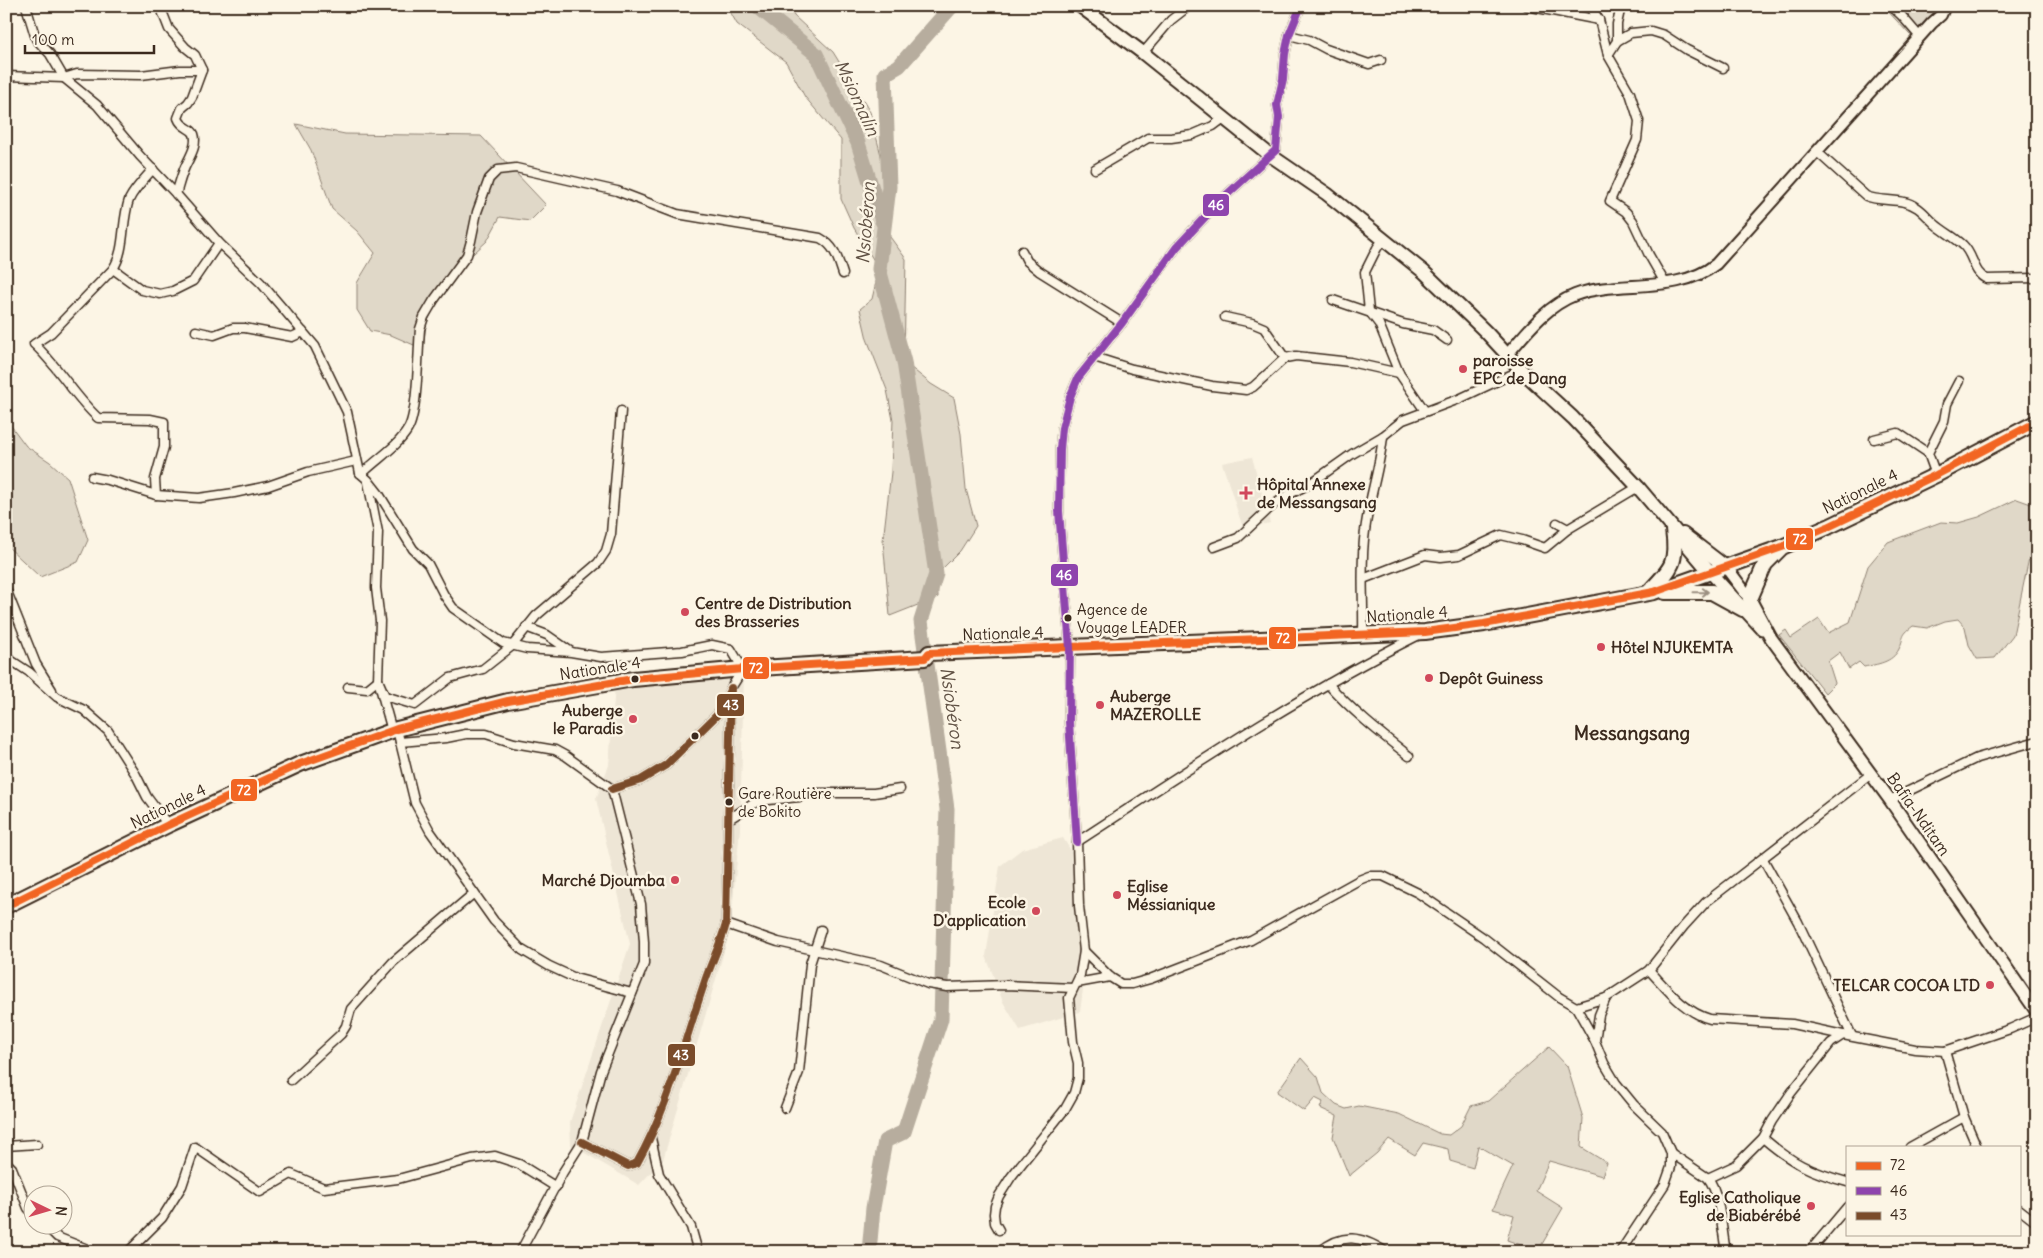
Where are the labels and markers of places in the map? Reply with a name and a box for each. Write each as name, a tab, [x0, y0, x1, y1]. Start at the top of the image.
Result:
place label: paroisse EPC de Dang	[1473, 350, 1567, 389]
marker: paroisse EPC de Dang	[1457, 363, 1469, 375]
place label: Hôpital Annexe de Messangsang	[1257, 474, 1377, 513]
marker: Hôpital Annexe de Messangsang	[1239, 486, 1253, 500]
place label: Centre de Distribution des Brasseries	[695, 593, 852, 631]
place label: Agence de Voyage LEADER	[1077, 600, 1187, 637]
marker: Centre de Distribution des Brasseries	[679, 606, 691, 618]
marker: Agence de Voyage LEADER	[1063, 613, 1073, 623]
place label: Hôtel NJUKEMTA	[1611, 637, 1733, 657]
marker: Hôtel NJUKEMTA	[1595, 641, 1607, 653]
place label: Depôt Guiness	[1439, 668, 1543, 689]
marker: Depôt Guiness	[1423, 672, 1435, 684]
unlabelled marker	[630, 674, 640, 684]
place label: Auberge MAZEROLLE	[1110, 686, 1201, 724]
marker: Auberge MAZEROLLE	[1094, 699, 1106, 711]
place label: Auberge le Paradis	[553, 700, 623, 738]
marker: Auberge le Paradis	[627, 713, 639, 725]
unlabelled marker	[690, 731, 700, 741]
place label: Gare Routière de Bokito	[738, 784, 832, 821]
marker: Gare Routière de Bokito	[724, 797, 734, 807]
place label: Marché Djoumba	[542, 870, 665, 890]
marker: Marché Djoumba	[669, 874, 681, 886]
place label: Eglise Méssianique	[1127, 876, 1216, 915]
marker: Eglise Méssianique	[1111, 889, 1123, 901]
place label: Ecole D'application	[933, 892, 1026, 931]
marker: Ecole D'application	[1030, 905, 1042, 917]
place label: TELCAR COCOA LTD	[1833, 975, 1980, 995]
marker: TELCAR COCOA LTD	[1984, 979, 1996, 991]
place label: Eglise Catholique de Biabérébé	[1679, 1187, 1801, 1225]
marker: Eglise Catholique de Biabérébé	[1805, 1200, 1817, 1212]

